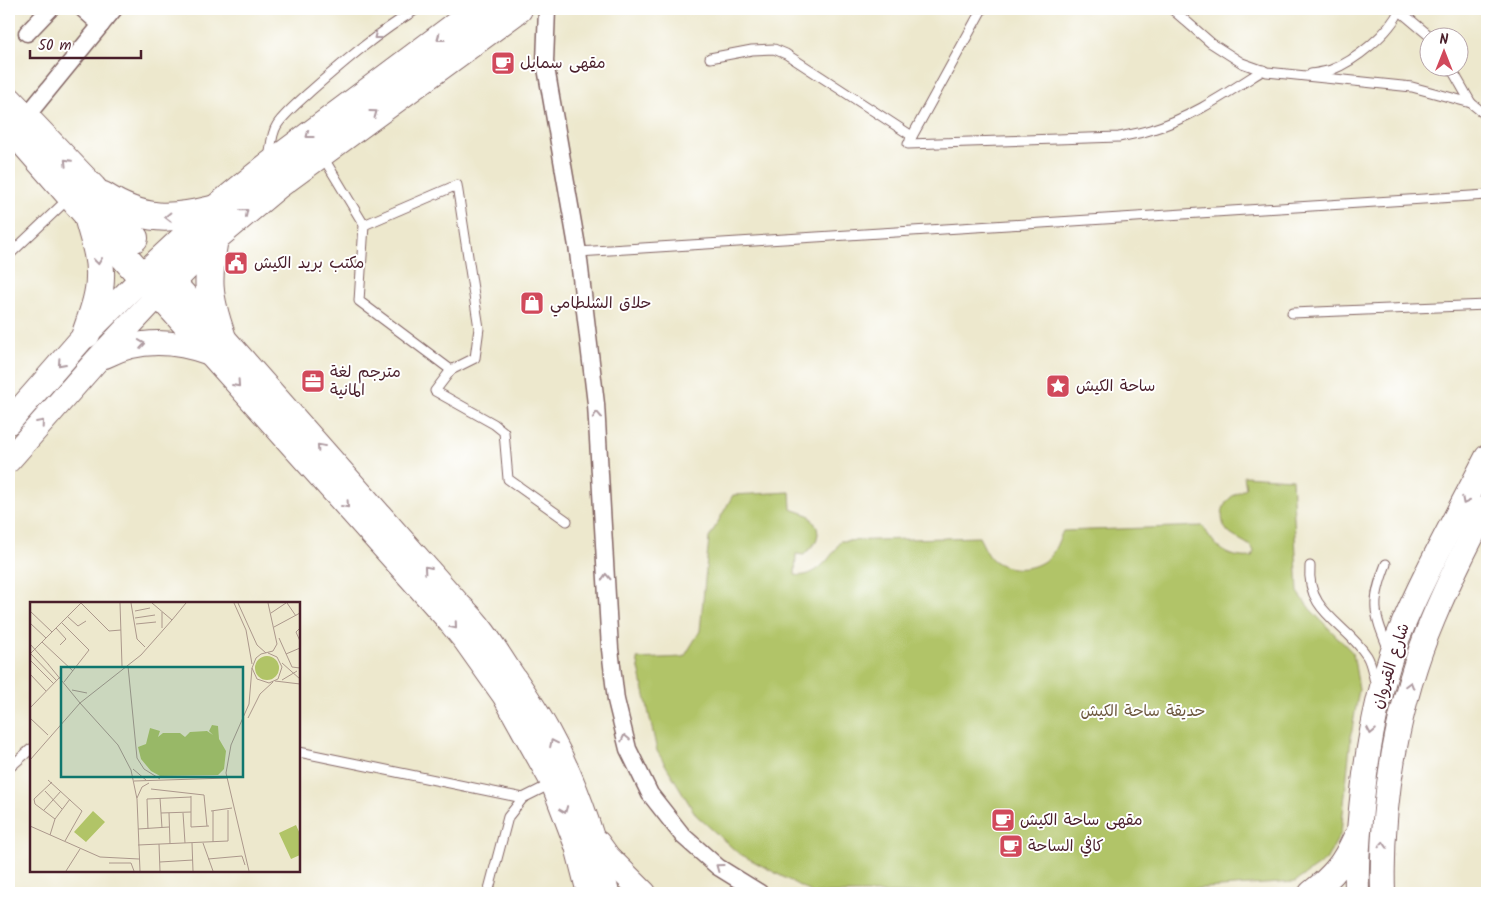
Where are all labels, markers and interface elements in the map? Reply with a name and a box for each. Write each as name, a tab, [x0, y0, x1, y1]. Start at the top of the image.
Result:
scale bar	[30, 28, 141, 60]
north arrow	[1418, 28, 1468, 78]
text: N	[1440, 29, 1449, 51]
one-way arrow	[373, 30, 383, 39]
one-way arrow	[436, 32, 446, 41]
text: 50 m	[38, 34, 72, 58]
cafe icon: مقهى سمايل	[490, 50, 516, 76]
place label: مقهى سمايل	[520, 51, 606, 76]
one-way arrow	[368, 110, 378, 119]
one-way arrow	[306, 130, 315, 138]
one-way arrow	[64, 159, 73, 168]
one-way arrow	[239, 209, 248, 217]
one-way arrow	[164, 212, 172, 222]
public building icon: مكتب بريد الكيش	[223, 250, 249, 276]
place label: مكتب بريد الكيش	[254, 251, 364, 276]
one-way arrow	[92, 257, 103, 265]
shop icon: حلاق الشلطامي	[519, 290, 545, 316]
place label: حلاق الشلطامي	[550, 291, 652, 317]
one-way arrow	[138, 339, 146, 349]
one-way arrow	[58, 358, 67, 367]
place label: مترجم لغة المانية	[330, 360, 401, 403]
office icon: مترجم لغة المانية	[300, 368, 326, 394]
place icon: ساحة الكيش	[1045, 373, 1071, 399]
place label: ساحة الكيش	[1076, 374, 1155, 399]
one-way arrow	[231, 379, 240, 388]
one-way arrow	[592, 411, 603, 419]
one-way arrow	[35, 420, 44, 429]
one-way arrow	[317, 444, 326, 453]
one-way arrow	[1461, 495, 1471, 504]
one-way arrow	[340, 500, 349, 509]
one-way arrow	[424, 566, 433, 575]
one-way arrow	[600, 573, 611, 581]
inset map	[30, 602, 300, 872]
street label: شارع القيروان	[1365, 620, 1417, 712]
one-way arrow	[448, 621, 457, 630]
one-way arrow	[1404, 680, 1415, 689]
park label: حديقة ساحة الكيش	[1080, 699, 1206, 724]
one-way arrow	[1367, 727, 1377, 736]
one-way arrow	[620, 734, 631, 743]
one-way arrow	[549, 739, 559, 748]
one-way arrow	[558, 805, 568, 814]
cafe icon: مقهى ساحة الكيش	[990, 807, 1016, 833]
place label: مقهى ساحة الكيش	[1020, 808, 1142, 833]
cafe icon: كافي الساحة	[998, 833, 1024, 859]
place label: كافي الساحة	[1028, 834, 1104, 859]
one-way arrow	[1378, 840, 1389, 848]
one-way arrow	[716, 865, 725, 873]

